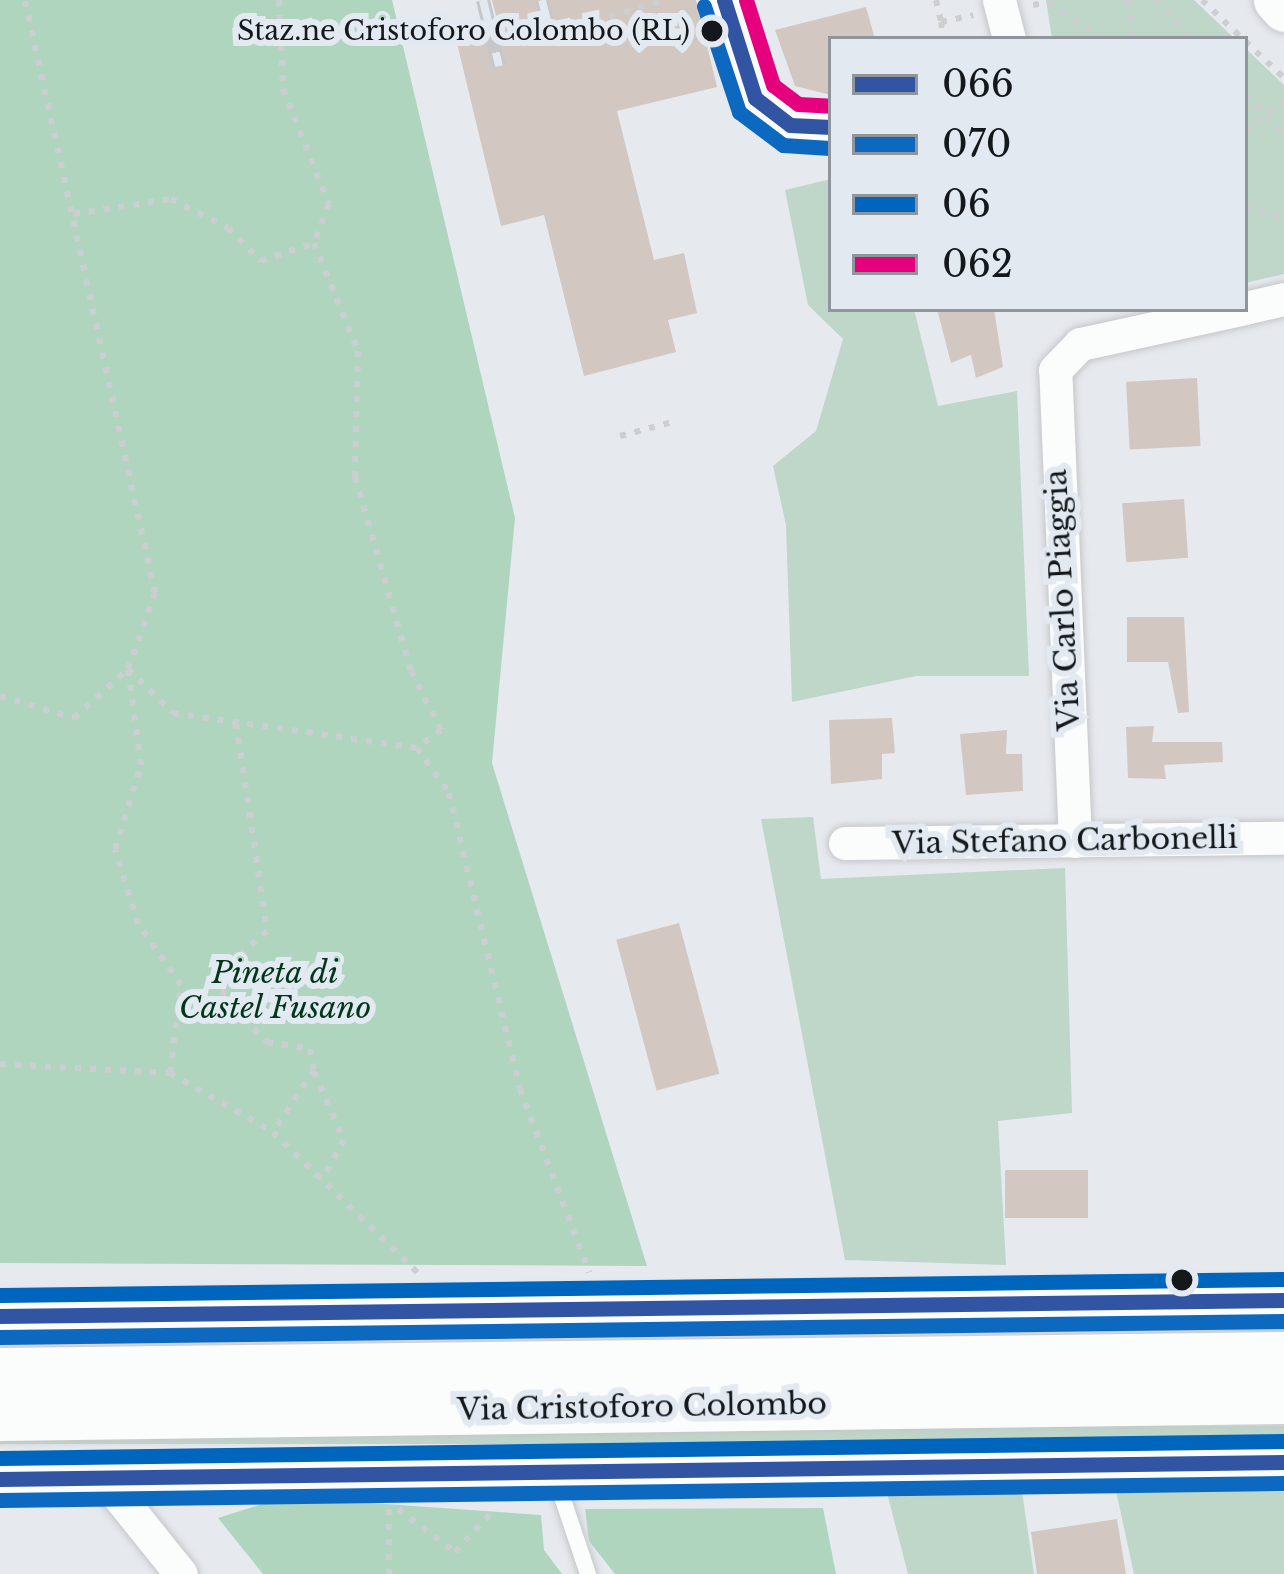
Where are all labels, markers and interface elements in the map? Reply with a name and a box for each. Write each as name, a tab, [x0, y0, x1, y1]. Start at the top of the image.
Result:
place label: Staz.ne Cristoforo Colombo (RL)	[237, 15, 690, 47]
marker: Staz.ne Cristoforo Colombo (RL)	[701, 20, 723, 42]
legend	[828, 36, 1248, 312]
text: 066	[942, 62, 1014, 107]
text: 070	[942, 122, 1011, 167]
text: 06	[942, 182, 991, 227]
text: 062	[942, 242, 1013, 287]
street label: Via Carlo Piaggia	[1038, 468, 1088, 732]
street label: Via Stefano Carbonelli	[892, 820, 1238, 862]
park label: Pineta di Castel Fusano	[178, 955, 372, 1026]
unlabelled marker	[1171, 1269, 1193, 1291]
street label: Via Cristoforo Colombo	[457, 1386, 827, 1428]

